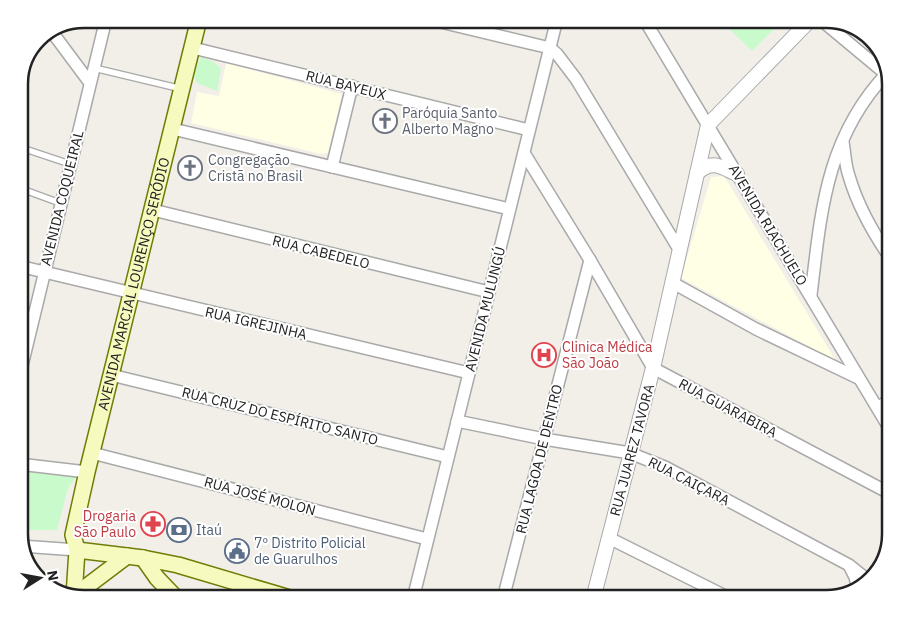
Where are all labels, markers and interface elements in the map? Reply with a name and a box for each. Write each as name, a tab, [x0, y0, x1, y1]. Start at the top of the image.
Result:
street label: RUA BAYEUX	[304, 66, 388, 104]
place label: Paróquia Santo Alberto Magno	[402, 104, 497, 138]
church icon: Paróquia Santo Alberto Magno	[372, 108, 398, 134]
street label: AVENIDA COQUEIRAL	[36, 129, 88, 267]
place label: Congregação Cristã no Brasil	[208, 151, 303, 185]
street label: AVENIDA MARCIAL LOURENÇO SERÓDIO	[94, 155, 173, 412]
church icon: Congregação Cristã no Brasil	[177, 155, 203, 181]
street label: AVENIDA RIACHUELO	[725, 161, 811, 289]
street label: RUA CABEDELO	[271, 231, 371, 273]
street label: AVENIDA MULUNGÚ	[460, 244, 509, 373]
street label: RUA IGREJINHA	[203, 303, 309, 343]
place label: Clinica Médica São João	[562, 338, 653, 372]
hospital icon: Clinica Médica São João	[531, 342, 557, 368]
street label: RUA GUARABIRA	[676, 374, 780, 442]
street label: RUA CRUZ DO ESPÍRITO SANTO	[180, 382, 380, 449]
street label: RUA LAGOA DE DENTRO	[512, 382, 566, 535]
street label: RUA JUAREZ TAVORA	[606, 382, 658, 518]
street label: RUA CAIÇARA	[645, 453, 733, 509]
street label: RUA JOSÉ MOLON	[202, 471, 318, 520]
place label: Drogaria São Paulo	[74, 507, 137, 541]
pharmacy icon: Drogaria São Paulo	[140, 511, 166, 537]
bank icon: Itaú	[166, 517, 192, 543]
place label: Itaú	[196, 521, 222, 539]
place label: 7º Distrito Policial de Guarulhos	[254, 534, 366, 568]
public building icon: 7º Distrito Policial de Guarulhos	[224, 538, 250, 564]
north arrow	[15, 553, 65, 603]
text: N	[43, 569, 63, 582]

